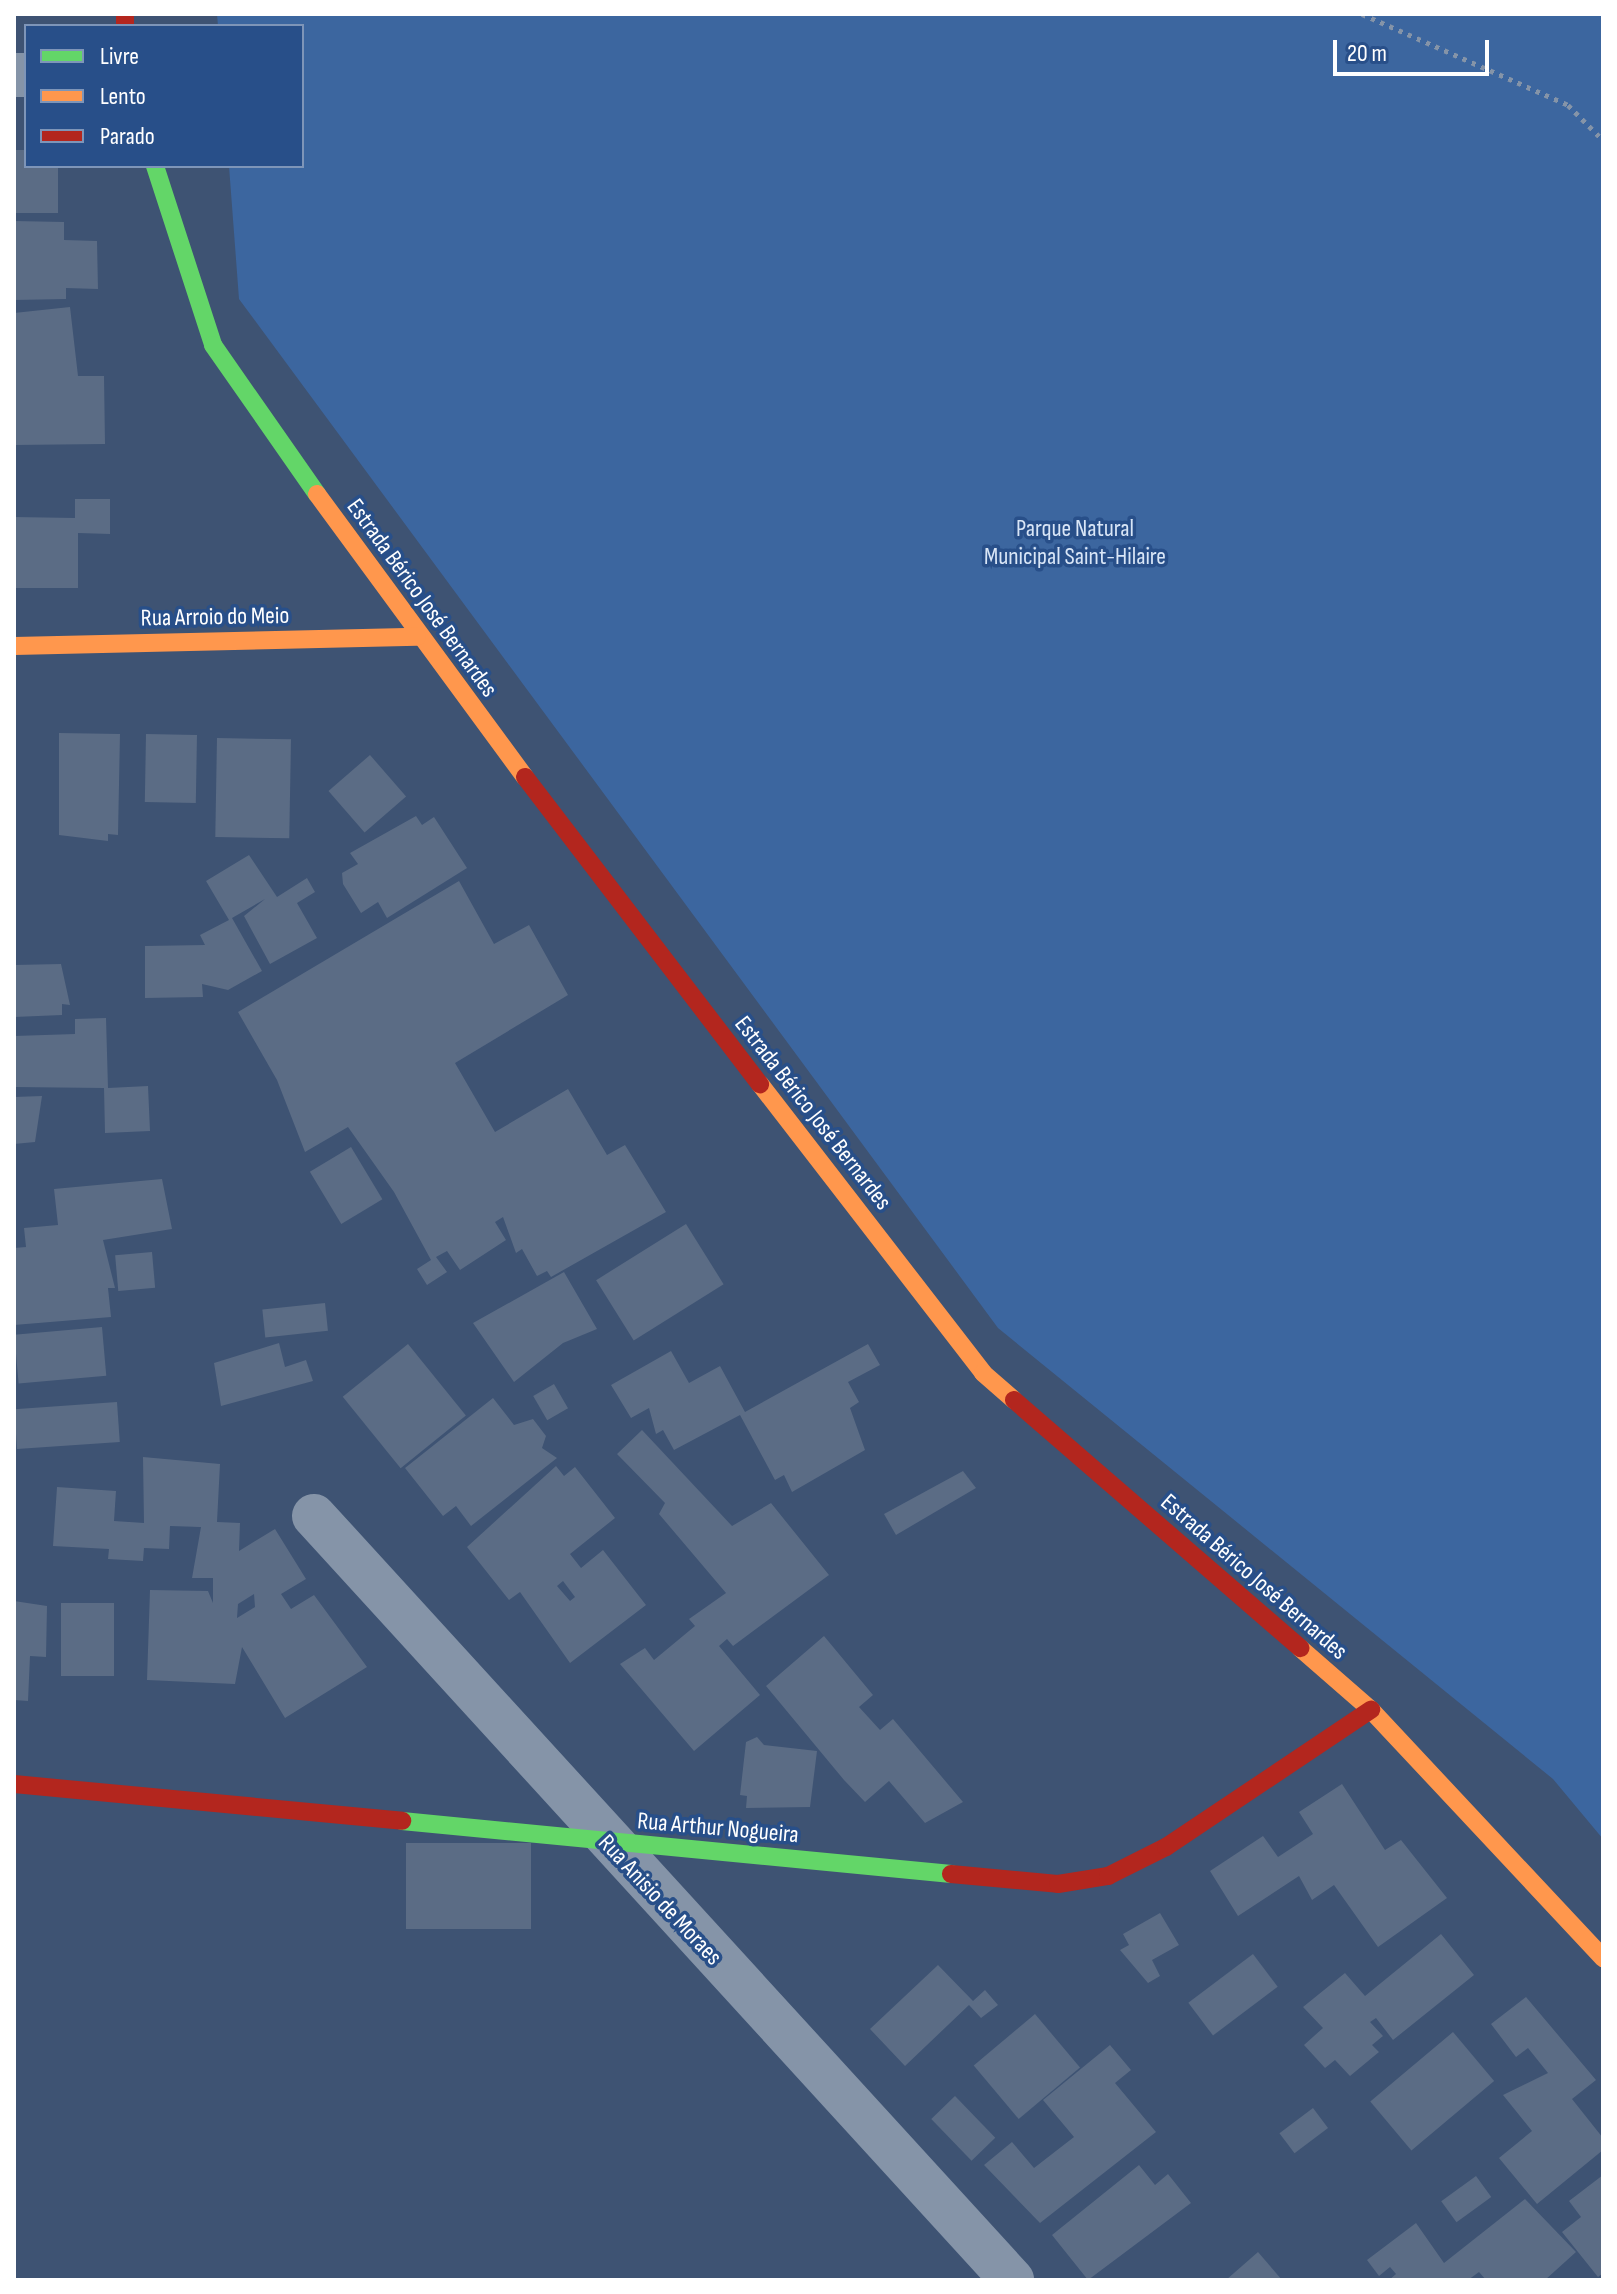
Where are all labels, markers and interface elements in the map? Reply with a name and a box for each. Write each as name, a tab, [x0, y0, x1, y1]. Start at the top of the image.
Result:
legend	[24, 24, 304, 168]
scale bar	[1337, 24, 1493, 74]
text: 20 m	[1347, 39, 1387, 68]
text: Livre	[100, 42, 139, 71]
text: Lento	[100, 82, 146, 111]
text: Parado	[100, 122, 155, 151]
street label: Estrada Bérico José Bernardes	[340, 493, 504, 703]
park label: Parque Natural Municipal Saint-Hilaire	[984, 515, 1166, 571]
street label: Rua Arroio do Meio	[140, 601, 290, 633]
street label: Estrada Bérico José Bernardes	[728, 1010, 898, 1216]
street label: Estrada Bérico José Bernardes	[1155, 1488, 1353, 1666]
street label: Rua Arthur Nogueira	[636, 1807, 800, 1849]
street label: Rua Anisio de Moraes	[592, 1829, 728, 1971]

